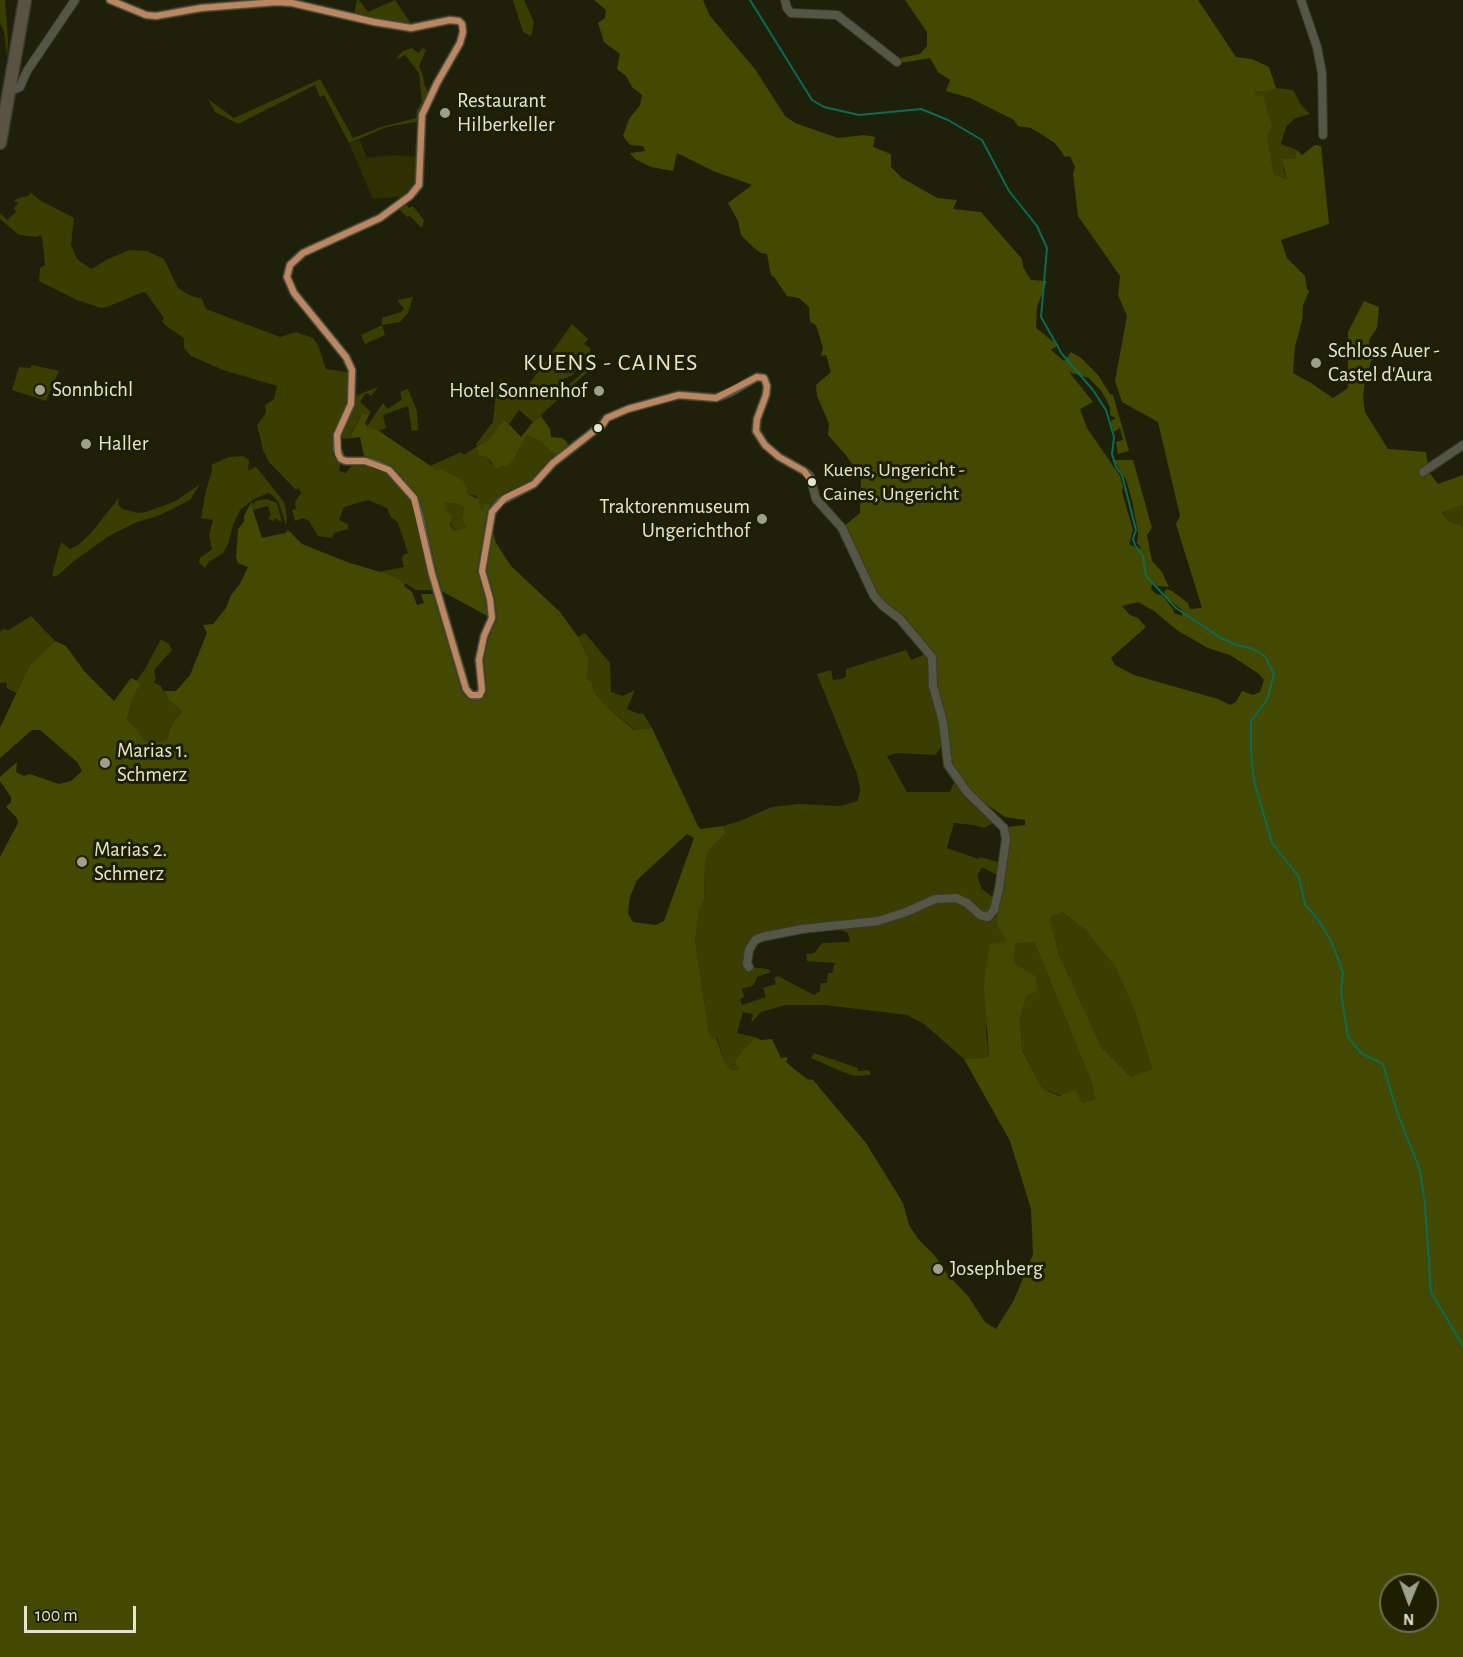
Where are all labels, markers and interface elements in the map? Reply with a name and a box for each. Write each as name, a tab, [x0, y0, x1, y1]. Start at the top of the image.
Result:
place label: Restaurant Hilberkeller	[457, 88, 555, 138]
marker: Restaurant Hilberkeller	[438, 106, 452, 120]
place label: Schloss Auer - Castel d'Aura	[1328, 338, 1440, 388]
district label: KUENS - CAINES	[523, 349, 699, 377]
marker: Schloss Auer - Castel d'Aura	[1309, 356, 1323, 370]
place label: Sonnbichl	[52, 377, 133, 403]
place label: Hotel Sonnenhof	[449, 378, 587, 404]
marker: Sonnbichl	[33, 383, 47, 397]
marker: Hotel Sonnenhof	[592, 384, 606, 398]
unlabelled marker	[592, 422, 604, 434]
place label: Haller	[98, 431, 148, 457]
marker: Haller	[79, 437, 93, 451]
place label: Kuens, Ungericht - Caines, Ungericht	[823, 458, 965, 505]
marker: Kuens, Ungericht - Caines, Ungericht	[806, 476, 818, 488]
place label: Traktorenmuseum Ungerichthof	[599, 494, 750, 544]
marker: Traktorenmuseum Ungerichthof	[755, 512, 769, 526]
place label: Marias 1. Schmerz	[117, 738, 188, 788]
marker: Marias 1. Schmerz	[98, 756, 112, 770]
place label: Marias 2. Schmerz	[94, 837, 167, 887]
marker: Marias 2. Schmerz	[75, 855, 89, 869]
place label: Josephberg	[950, 1256, 1043, 1282]
marker: Josephberg	[931, 1262, 945, 1276]
north arrow	[1379, 1573, 1439, 1633]
scale bar	[27, 1594, 140, 1632]
text: 100 m	[35, 1607, 78, 1625]
text: N	[1403, 1611, 1414, 1627]

